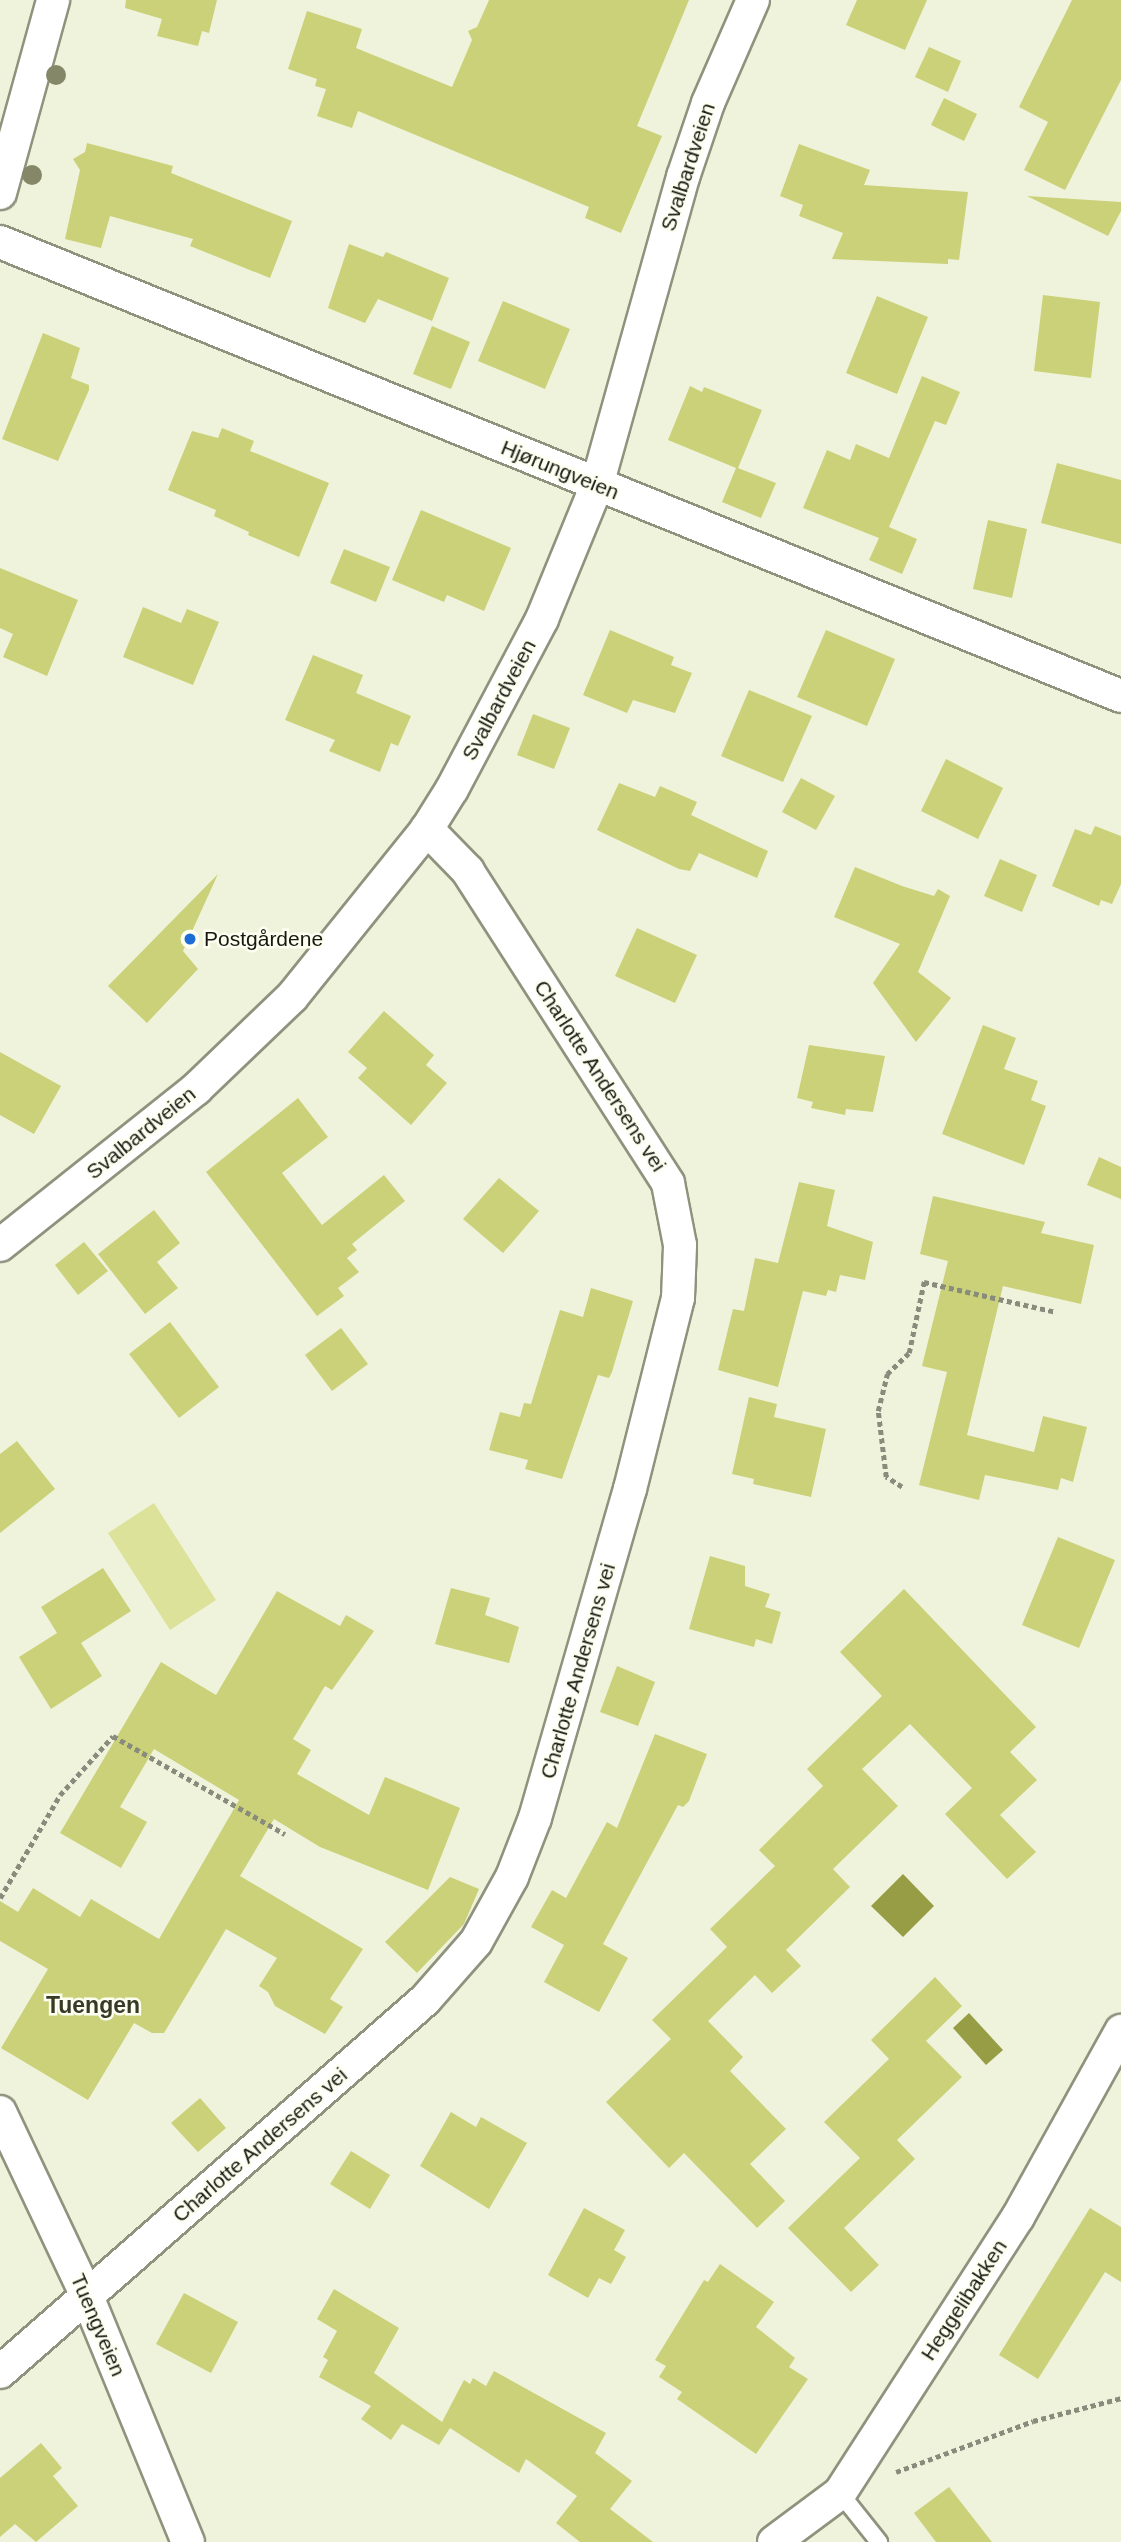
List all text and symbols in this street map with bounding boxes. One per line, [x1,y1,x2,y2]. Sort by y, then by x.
street label: Svalbardveien [655,100,721,234]
street label: Hjørungveien [497,435,623,505]
street label: Svalbardveien [457,635,541,765]
place label: Postgårdene [204,926,323,952]
marker: Postgårdene [182,931,198,947]
street label: Charlotte Andersens vei [528,975,672,1177]
street label: Svalbardveien [81,1081,201,1185]
street label: Charlotte Andersens vei [535,1560,621,1782]
district label: Tuengen [46,1991,140,2019]
street label: Charlotte Andersens vei [167,2062,353,2228]
street label: Heggelibakken [916,2235,1012,2365]
street label: Tuengveien [65,2270,131,2380]

